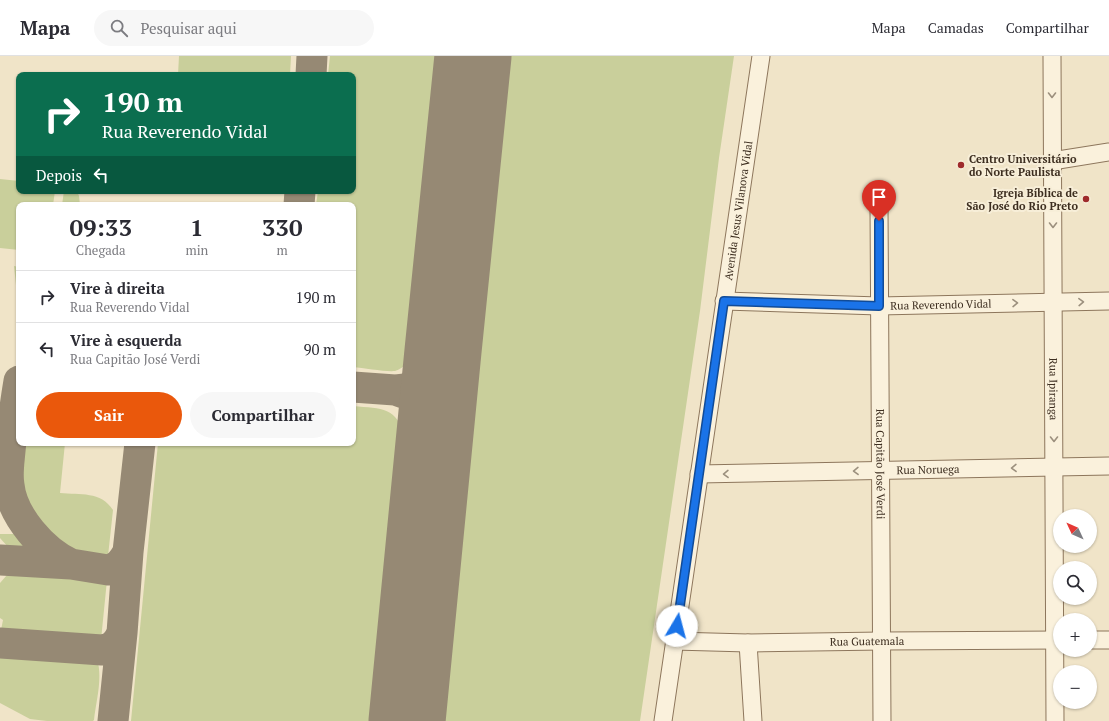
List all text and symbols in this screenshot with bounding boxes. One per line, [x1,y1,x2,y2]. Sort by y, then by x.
search box [94,10,374,46]
text: Mapa [20,15,70,40]
icon: search [108,17,130,39]
text: Pesquisar aqui [140,18,237,38]
text: Mapa [871,18,906,37]
text: Camadas [928,18,984,37]
text: Compartilhar [1006,18,1089,37]
text: 190 m [102,83,183,120]
icon: right [36,88,88,140]
one-way arrow [1048,92,1056,98]
text: Rua Reverendo Vidal [102,119,268,143]
street label: Avenida Jesus Vilanova Vidal [721,140,755,281]
place label: Centro Universitário do Norte Paulista [969,152,1077,179]
marker: Centro Universitário do Norte Paulista [956,160,966,170]
icon: left [90,164,112,186]
text: Depois [36,165,82,185]
pin [862,180,896,221]
icon: arrive [868,186,890,208]
place label: Igreja Bíblica de São José do Rio Preto [966,186,1078,213]
marker: Igreja Bíblica de São José do Rio Preto [1081,194,1091,204]
text: 09:33 [69,211,132,243]
text: 1 [190,211,204,243]
text: 330 [262,211,302,243]
one-way arrow [1049,222,1057,228]
text: Chegada [76,241,126,259]
text: min [185,241,208,259]
text: m [277,241,288,259]
text: Vire à direita [70,278,165,298]
icon: right [36,286,58,308]
text: 190 m [295,287,336,307]
street label: Rua Reverendo Vidal [890,297,992,313]
text: Rua Reverendo Vidal [70,298,190,316]
one-way arrow [1078,298,1084,306]
one-way arrow [1012,299,1018,308]
text: Vire à esquerda [70,330,182,350]
icon: left [36,338,58,360]
text: 90 m [303,339,336,359]
text: Rua Capitão José Verdi [70,350,200,368]
street label: Rua Ipiranga [1046,358,1061,421]
button: Sair [36,392,182,438]
button: Compartilhar [190,392,336,438]
street label: Rua Capitão José Verdi [873,409,888,519]
one-way arrow [1050,436,1058,442]
street label: Rua Noruega [896,462,960,477]
one-way arrow [1011,464,1017,472]
one-way arrow [853,466,859,475]
one-way arrow [723,470,729,478]
north arrow [1053,509,1097,553]
map controls [1053,509,1097,709]
button: search [1053,561,1097,605]
position arrow [656,605,698,647]
button: + [1053,613,1097,657]
street label: Rua Guatemala [830,634,905,649]
button: − [1053,665,1097,709]

